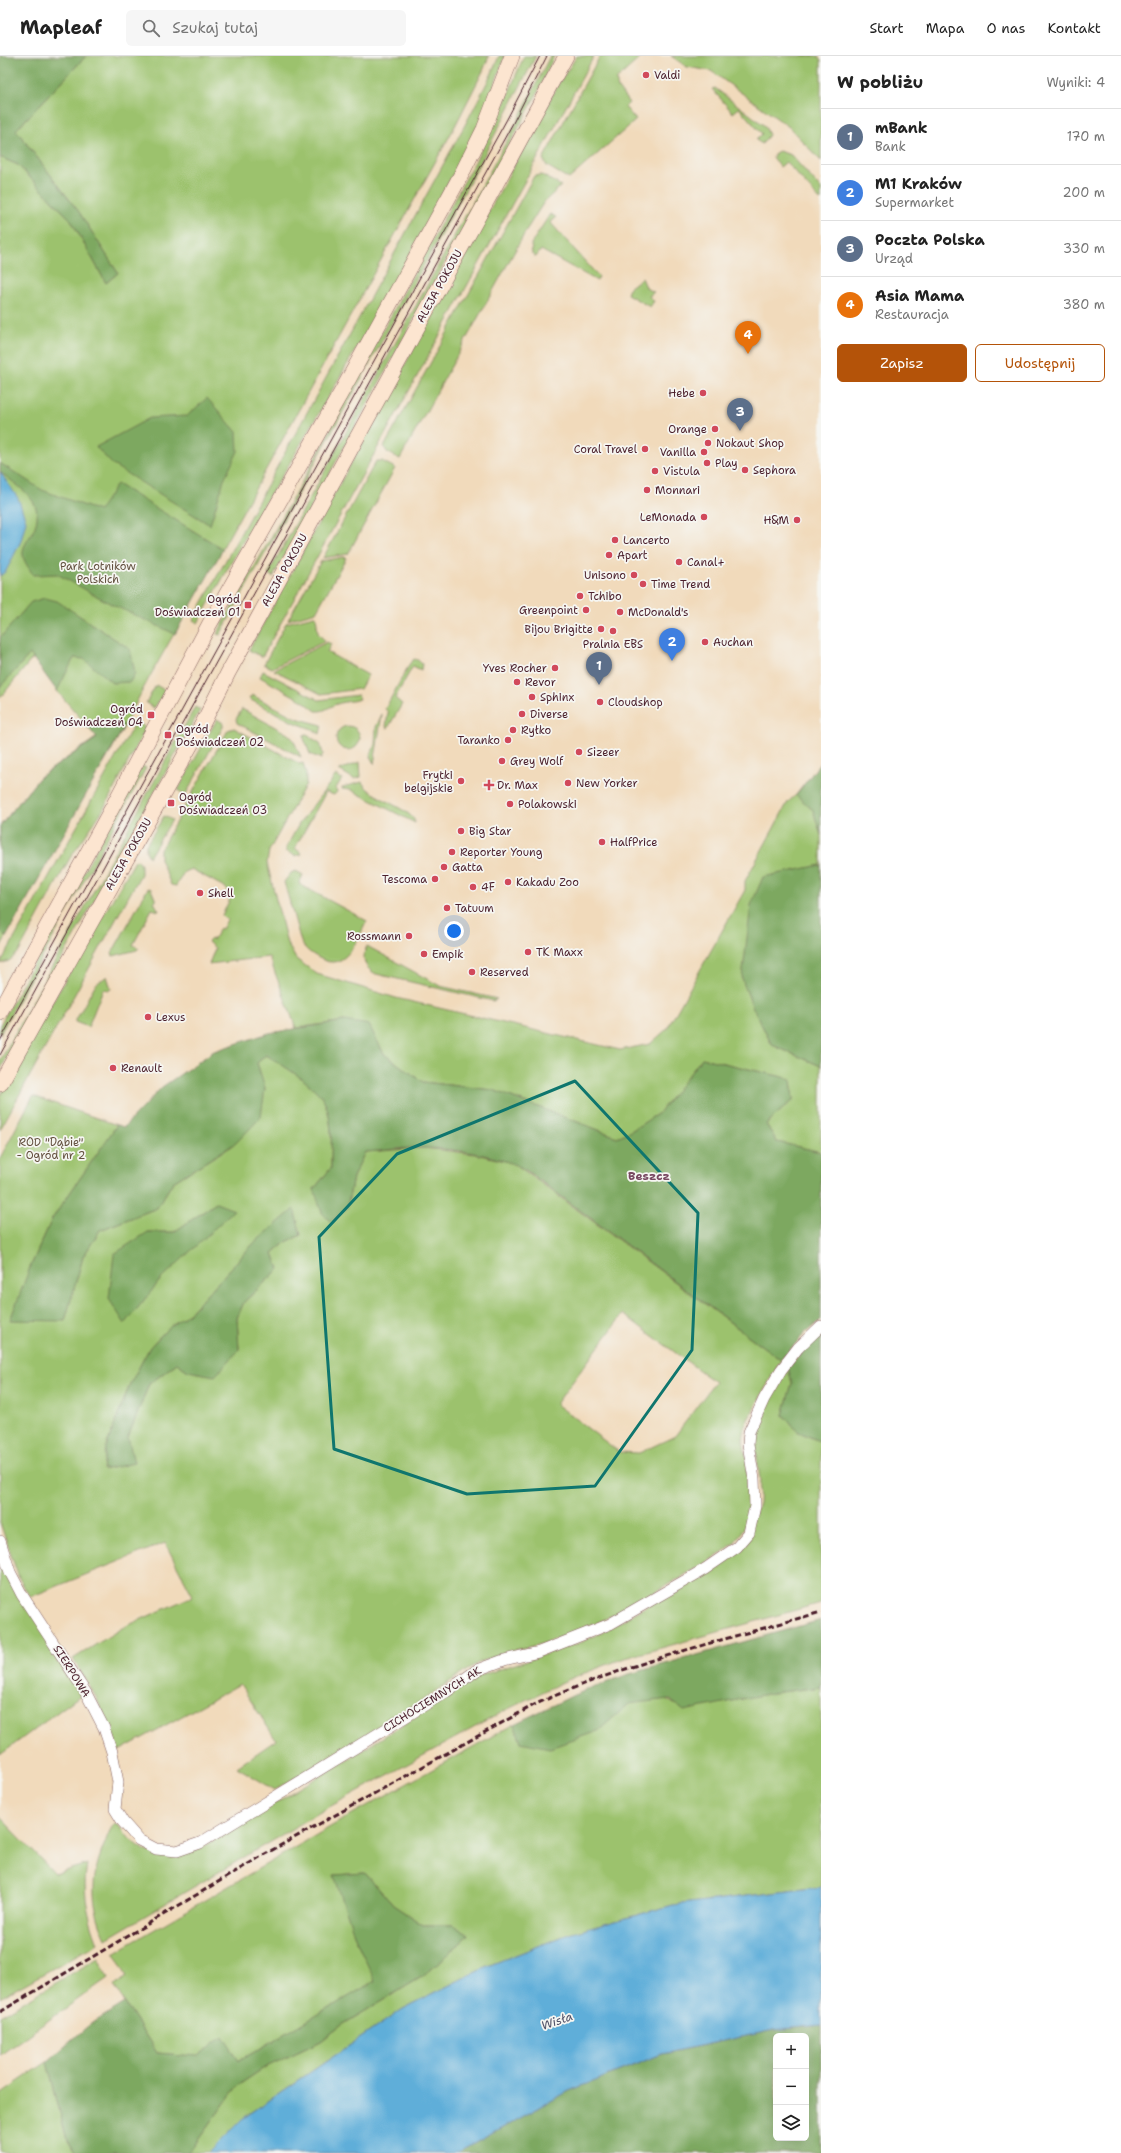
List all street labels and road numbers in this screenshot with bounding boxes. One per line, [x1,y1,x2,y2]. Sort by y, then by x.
street label: ALEJA POKOJU [413,247,466,325]
street label: ALEJA POKOJU [258,531,311,609]
street label: ALEJA POKOJU [102,815,155,893]
street label: SIERPOWA [50,1642,94,1700]
street label: CICHOCIEMNYCH AK [380,1663,484,1736]

